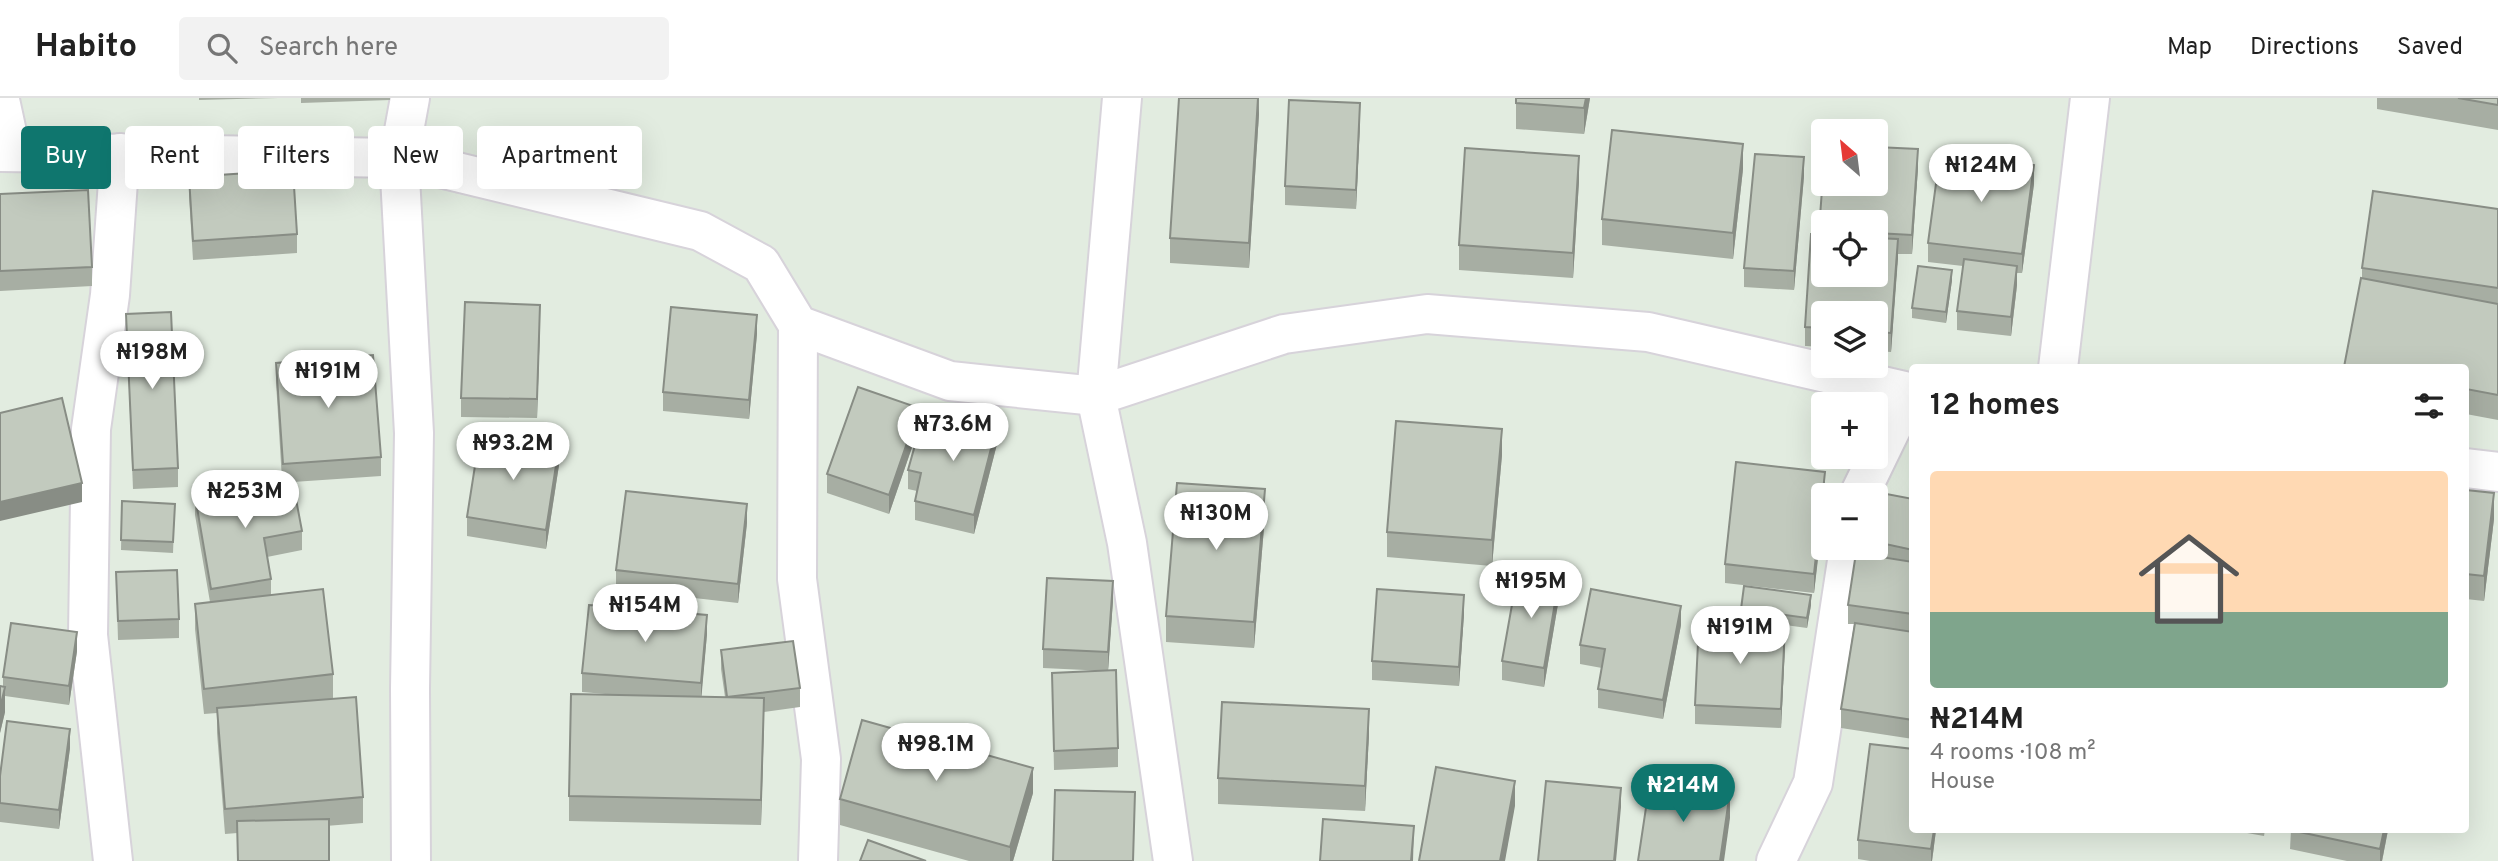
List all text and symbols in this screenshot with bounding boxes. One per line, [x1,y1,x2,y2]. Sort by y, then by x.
search box [179,17,669,80]
text: Habito [35,27,137,69]
icon: search [203,29,241,67]
text: Search here [259,32,398,65]
text: Map [2167,33,2212,63]
text: Directions [2250,33,2359,63]
text: Saved [2397,33,2463,63]
north arrow [1811,119,1888,196]
map controls [1811,119,1888,560]
chip: Buy [21,126,111,189]
chip: Rent [125,126,224,189]
chip: Filters [238,126,354,189]
chip: New [368,126,463,189]
chip: Apartment [477,126,642,189]
pin: ₦124M [1932,144,2030,204]
text: ₦124M [1945,152,2017,181]
button: locate [1811,210,1888,287]
button: layers [1811,301,1888,378]
pin: ₦198M [103,331,201,391]
text: ₦198M [116,339,188,368]
pin: ₦191M [279,350,377,410]
text: ₦191M [295,358,361,387]
icon: filters [2410,387,2448,425]
text: 12 homes [1930,388,2060,425]
button: + [1811,392,1888,469]
pin: ₦73.6M [896,404,1010,463]
text: ₦73.6M [914,411,992,440]
pin: ₦93.2M [456,422,570,482]
text: ₦93.2M [472,430,554,459]
pin: ₦253M [196,470,294,530]
text: ₦253M [207,478,283,507]
button: − [1811,483,1888,560]
pin: ₦130M [1167,492,1265,552]
text: ₦130M [1180,500,1252,529]
icon: home [2126,516,2252,642]
pin: ₦195M [1482,560,1580,620]
text: ₦195M [1495,568,1567,597]
pin: ₦154M [596,584,694,644]
text: ₦154M [609,592,681,621]
pin: ₦191M [1691,606,1789,666]
text: ₦191M [1707,614,1773,643]
text: ₦214M [1930,702,2024,739]
pin: ₦98.1M [879,724,993,783]
text: ₦98.1M [898,731,974,760]
text: 4 rooms · 108 m² [1930,739,2096,768]
pin: ₦214M [1634,764,1732,824]
text: House [1930,768,1995,797]
text: ₦214M [1647,772,1719,801]

